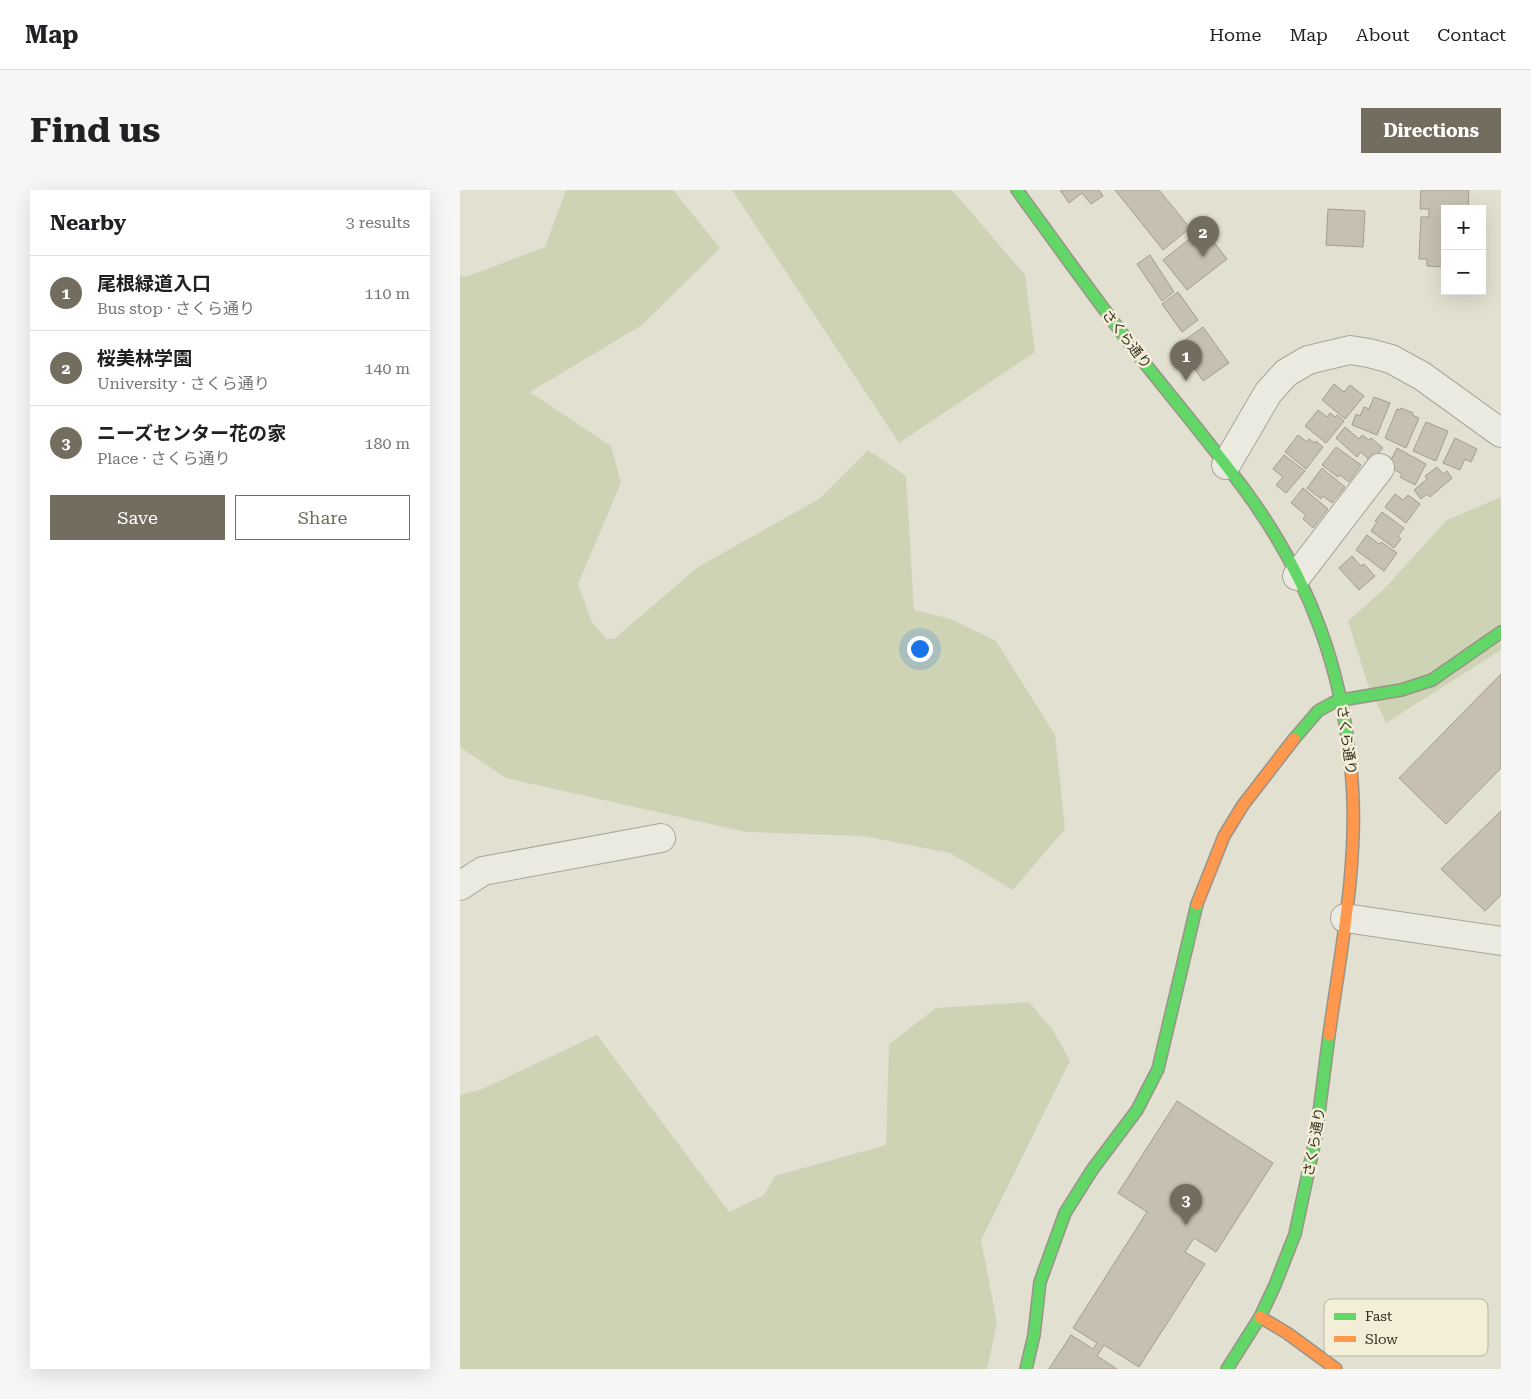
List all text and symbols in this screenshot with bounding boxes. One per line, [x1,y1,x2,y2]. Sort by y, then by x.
text: Map [25,21,79,49]
text: Home [1209,24,1261,45]
text: Map [1289,24,1328,45]
text: About [1356,24,1409,45]
text: Contact [1437,24,1506,45]
button: Directions [1361,108,1501,153]
text: Find us [30,110,160,151]
map controls [1441,205,1486,295]
button: + [1441,205,1486,250]
text: Nearby [50,211,126,235]
text: 3 results [346,213,410,232]
pin: 2 [1187,216,1219,257]
button: − [1441,250,1486,295]
text: 尾根緑道入口 [97,272,211,295]
text: 1 [62,284,70,303]
text: 110 m [364,284,410,303]
text: Bus stop · さくら通り [97,299,255,318]
street label: さくら通り [1099,306,1155,372]
pin: 1 [1170,340,1202,381]
text: 桜美林学園 [97,347,192,370]
text: 2 [62,359,70,378]
text: 140 m [364,359,410,378]
text: University · さくら通り [97,374,270,393]
text: ニーズセンター花の家 [97,422,286,445]
text: 3 [62,434,70,453]
text: 180 m [364,434,410,453]
text: Place · さくら通り [97,449,231,468]
button: Save [50,495,225,540]
button: Share [235,495,410,540]
your location [907,636,933,662]
street label: さくら通り [1334,704,1360,776]
street label: さくら通り [1300,1106,1328,1178]
pin: 3 [1170,1184,1202,1225]
legend [1324,1299,1488,1356]
text: Fast [1365,1308,1392,1324]
text: Slow [1365,1331,1398,1347]

